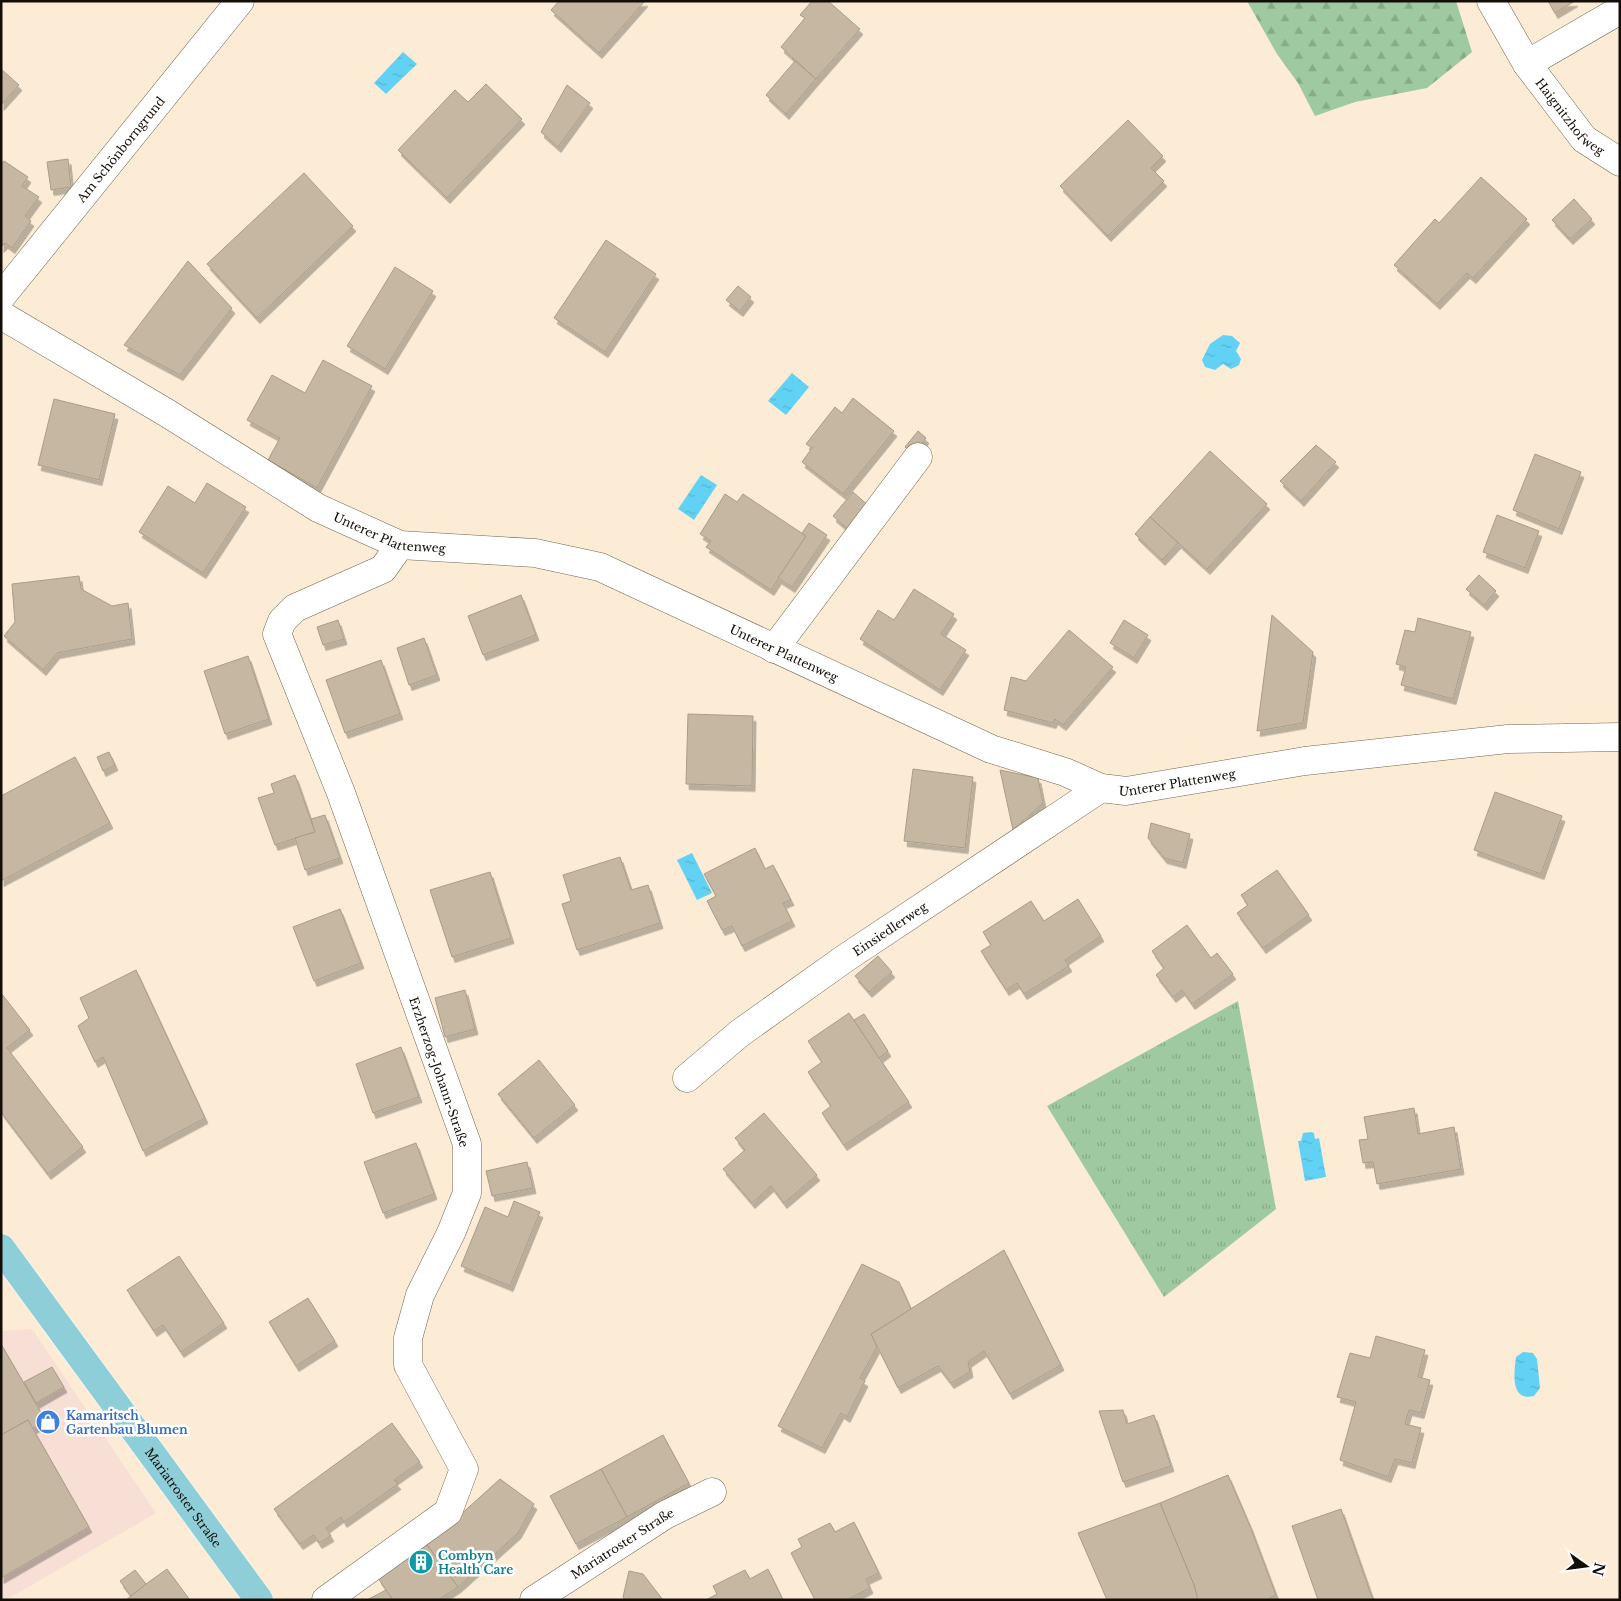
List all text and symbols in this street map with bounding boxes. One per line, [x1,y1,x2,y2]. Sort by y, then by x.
street label: Haignitzhofweg [1533,75,1608,158]
street label: Am Schönborngrund [73,93,167,206]
street label: Unterer Plattenweg [331,509,447,555]
street label: Unterer Plattenweg [728,621,842,685]
street label: Unterer Plattenweg [1118,765,1237,799]
street label: Einsiedlerweg [850,898,930,959]
street label: Erzherzog-Johann-Straße [406,995,472,1149]
place label: Kamaritsch Gartenbau Blumen [66,1408,188,1437]
shop icon: Kamaritsch Gartenbau Blumen [35,1409,61,1435]
street label: Mariatroster Straße [142,1445,225,1550]
street label: Mariatroster Straße [568,1504,676,1582]
north arrow [1561,1541,1611,1591]
place label: Combyn Health Care [438,1548,513,1577]
building icon: Combyn Health Care [408,1549,434,1575]
text: N [1588,1561,1609,1578]

